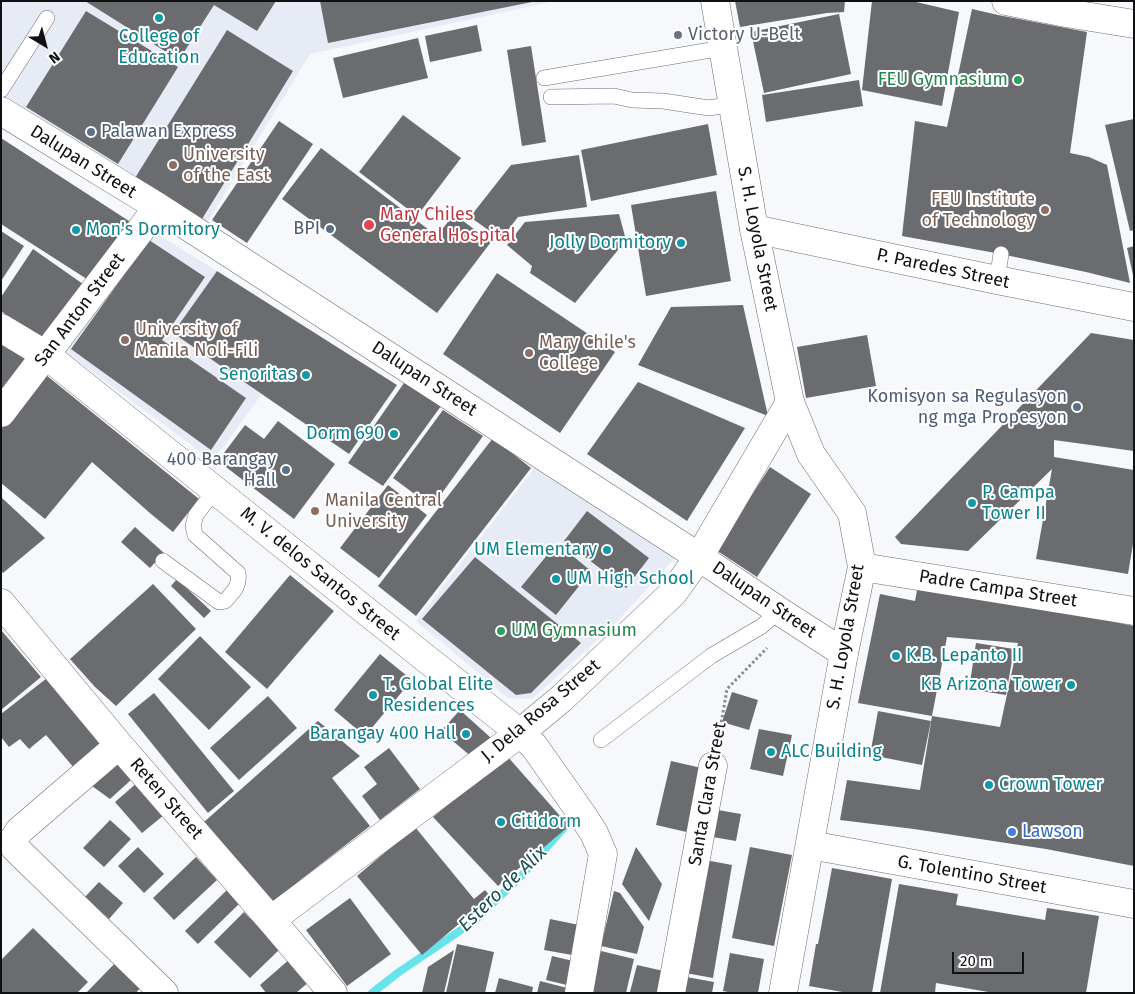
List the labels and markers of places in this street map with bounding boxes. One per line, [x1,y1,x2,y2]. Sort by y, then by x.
marker: College of Education [153,12,165,24]
place label: Victory U-Belt [688,24,801,46]
place label: College of Education [118,26,200,68]
marker: Victory U-Belt [672,29,684,41]
place label: FEU Gymnasium [878,69,1008,91]
marker: FEU Gymnasium [1012,74,1024,86]
place label: Palawan Express [101,121,235,143]
marker: Palawan Express [85,126,97,138]
place label: University of the East [183,144,270,186]
marker: University of the East [167,159,179,171]
place label: FEU Institute of Technology [921,189,1035,232]
place label: Mary Chiles General Hospital [380,204,516,246]
marker: FEU Institute of Technology [1039,204,1051,216]
place label: BPI [293,218,320,240]
marker: Mary Chiles General Hospital [362,218,376,232]
place label: Mon's Dormitory [86,219,220,241]
marker: BPI [324,223,336,235]
marker: Mon's Dormitory [70,224,82,236]
place label: Jolly Dormitory [549,232,671,254]
marker: Jolly Dormitory [675,237,687,249]
place label: University of Manila Noli-Fili [135,319,258,362]
place label: Mary Chile's College [539,332,636,374]
marker: University of Manila Noli-Fili [119,334,131,346]
marker: Mary Chile's College [523,347,535,359]
place label: Senoritas [219,364,296,386]
marker: Senoritas [300,369,312,381]
place label: Komisyon sa Regulasyon ng mga Propesyon [867,386,1067,428]
marker: Komisyon sa Regulasyon ng mga Propesyon [1071,401,1083,413]
place label: Dorm 690 [306,423,384,445]
marker: Dorm 690 [388,428,400,440]
place label: 400 Barangay Hall [167,449,276,492]
marker: 400 Barangay Hall [280,464,292,476]
place label: P. Campa Tower II [982,482,1055,524]
place label: Manila Central University [325,490,442,532]
marker: P. Campa Tower II [966,497,978,509]
marker: Manila Central University [309,505,321,517]
place label: UM Elementary [474,539,597,561]
marker: UM Elementary [601,544,613,556]
place label: UM High School [566,568,694,590]
marker: UM High School [550,573,562,585]
place label: UM Gymnasium [511,620,637,642]
marker: UM Gymnasium [495,625,507,637]
place label: K.B. Lepanto II [906,645,1022,667]
marker: K.B. Lepanto II [890,650,902,662]
place label: T. Global Elite Residences [383,674,493,716]
place label: KB Arizona Tower [920,674,1061,696]
marker: KB Arizona Tower [1065,679,1077,691]
marker: T. Global Elite Residences [367,689,379,701]
place label: Barangay 400 Hall [310,723,456,745]
marker: Barangay 400 Hall [460,728,472,740]
place label: ALC Building [781,741,882,763]
marker: ALC Building [765,746,777,758]
place label: Crown Tower [999,774,1102,796]
marker: Crown Tower [983,779,995,791]
place label: Citidorm [511,811,581,833]
marker: Citidorm [495,816,507,828]
place label: Lawson [1022,821,1083,843]
marker: Lawson [1006,826,1018,838]

